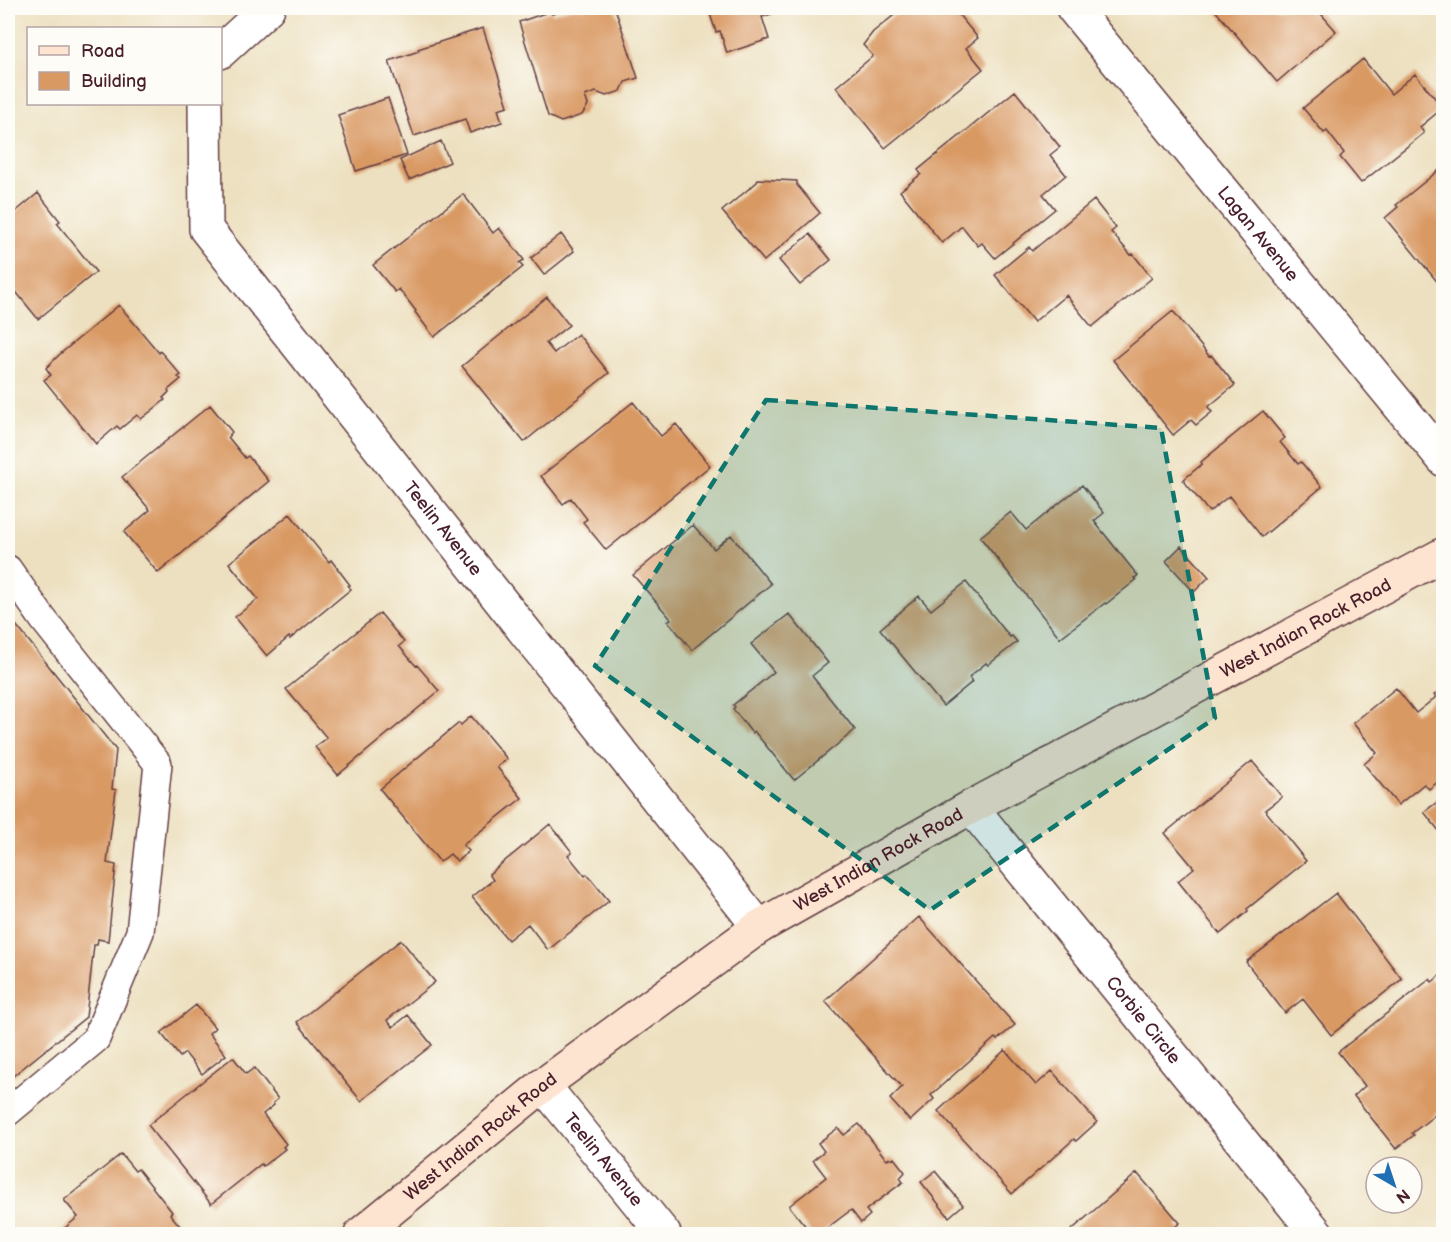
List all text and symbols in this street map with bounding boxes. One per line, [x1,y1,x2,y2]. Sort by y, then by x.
legend [27,27,222,105]
text: Road [81,41,125,62]
text: Building [81,71,147,92]
street label: Lagan Avenue [1213,182,1303,285]
street label: Teelin Avenue [400,477,487,580]
street label: West Indian Rock Road [1217,574,1395,682]
street label: West Indian Rock Road [790,803,967,916]
street label: Corbie Circle [1102,972,1185,1068]
street label: West Indian Rock Road [400,1068,561,1205]
street label: Teelin Avenue [559,1109,648,1211]
north arrow [1364,1155,1424,1215]
text: N [1392,1184,1413,1207]

